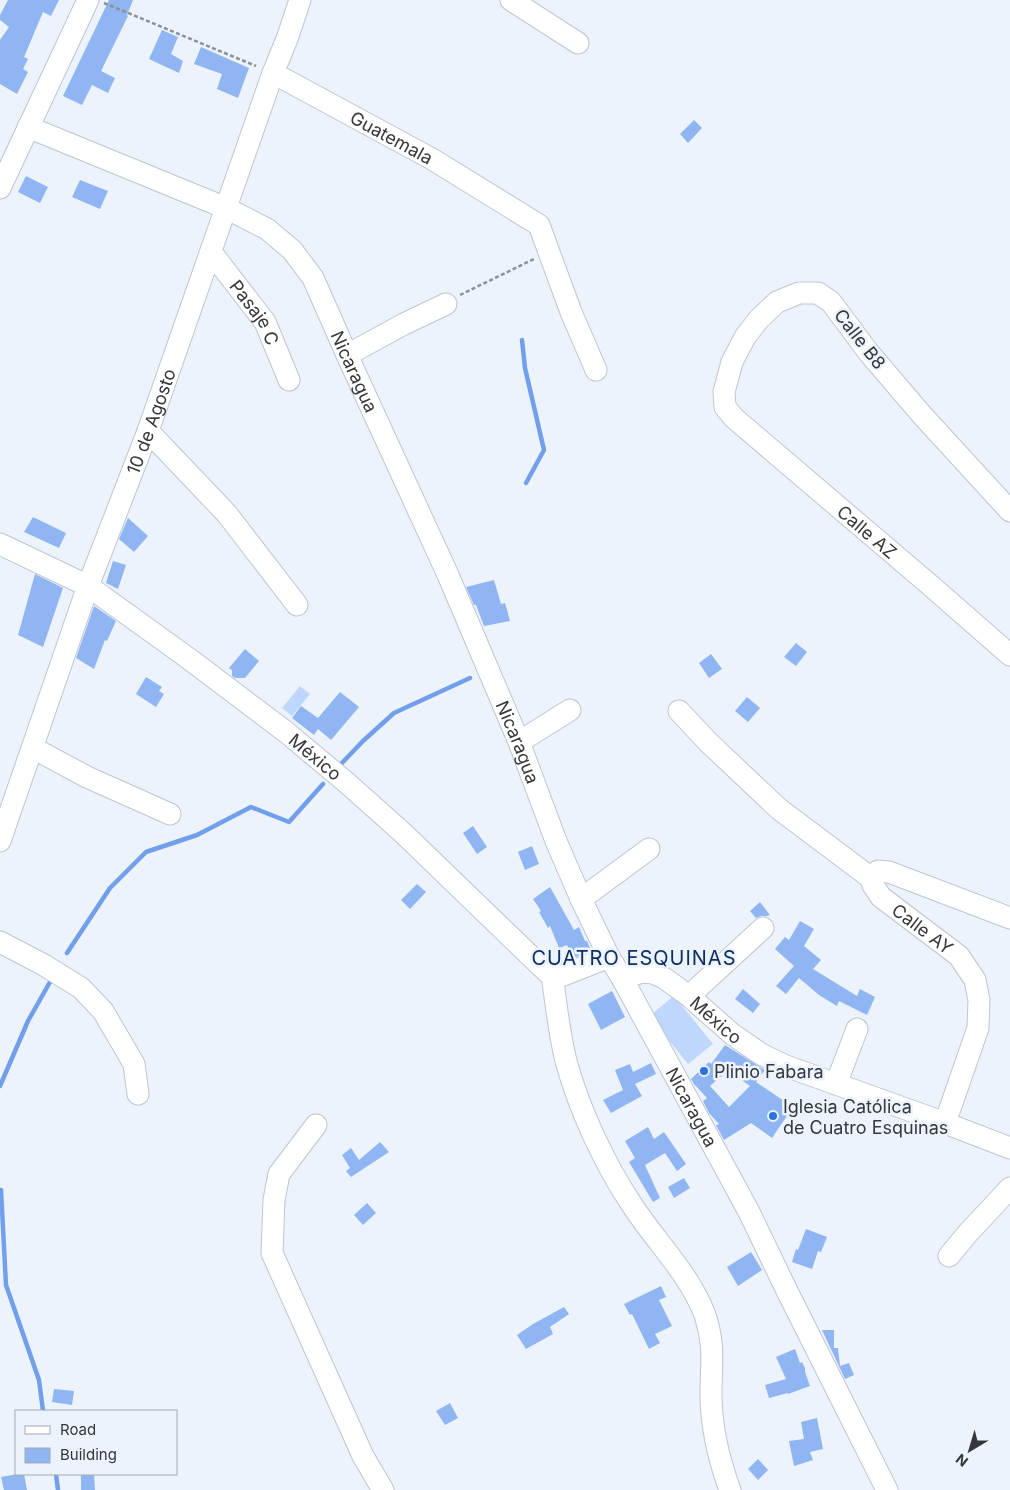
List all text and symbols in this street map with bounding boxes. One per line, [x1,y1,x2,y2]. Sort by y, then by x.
street label: Guatemala [347,106,437,168]
street label: Pasaje C [226,276,284,348]
street label: Calle B8 [830,305,890,373]
street label: Nicaragua [327,328,382,416]
street label: 10 de Agosto [122,366,179,477]
street label: Calle AZ [833,500,901,563]
street label: Nicaragua [492,697,544,786]
street label: México [285,729,346,784]
street label: Calle AY [888,899,957,958]
district label: CUATRO ESQUINAS [532,946,737,970]
street label: México [686,992,746,1048]
place label: Plinio Fabara [714,1061,824,1082]
street label: Nicaragua [662,1064,722,1150]
marker: Plinio Fabara [698,1065,710,1077]
place label: Iglesia Católica de Cuatro Esquinas [783,1096,948,1138]
marker: Iglesia Católica de Cuatro Esquinas [767,1110,779,1122]
legend [15,1410,178,1475]
text: Road [60,1420,96,1439]
north arrow [945,1425,995,1475]
text: Building [60,1445,117,1464]
text: N [952,1451,971,1471]

